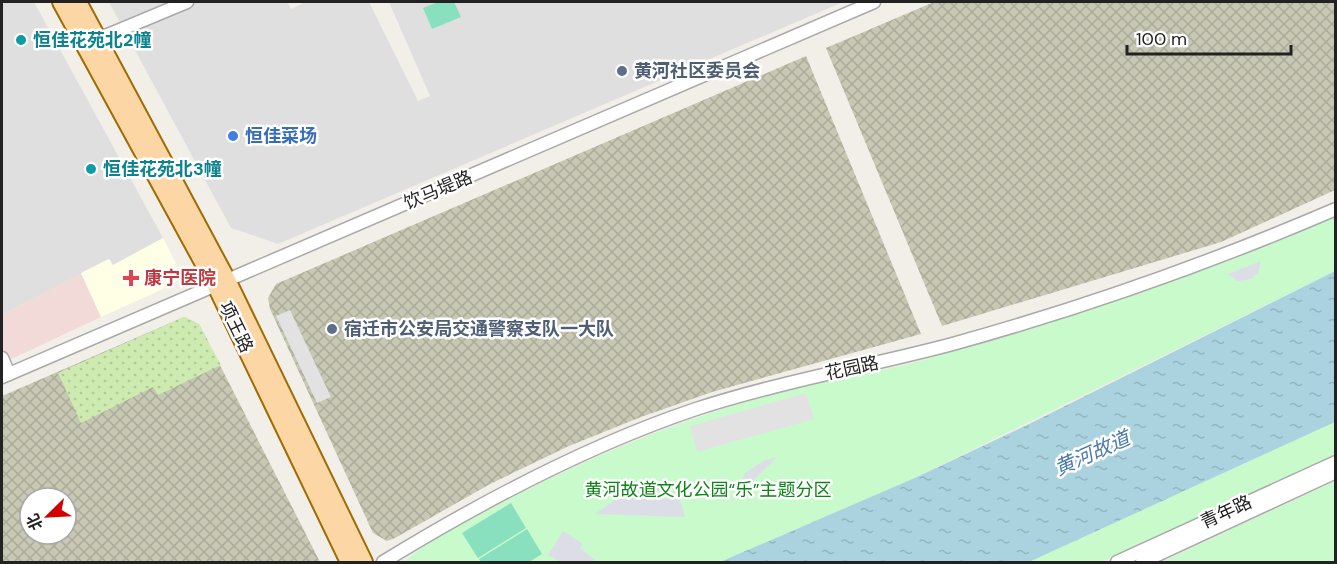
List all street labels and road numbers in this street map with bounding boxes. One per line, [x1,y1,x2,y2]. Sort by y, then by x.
street label: 饮马堤路 [400,165,476,215]
street label: 项王路 [213,297,259,357]
street label: 花园路 [823,351,881,385]
street label: 青年路 [1196,490,1256,534]

